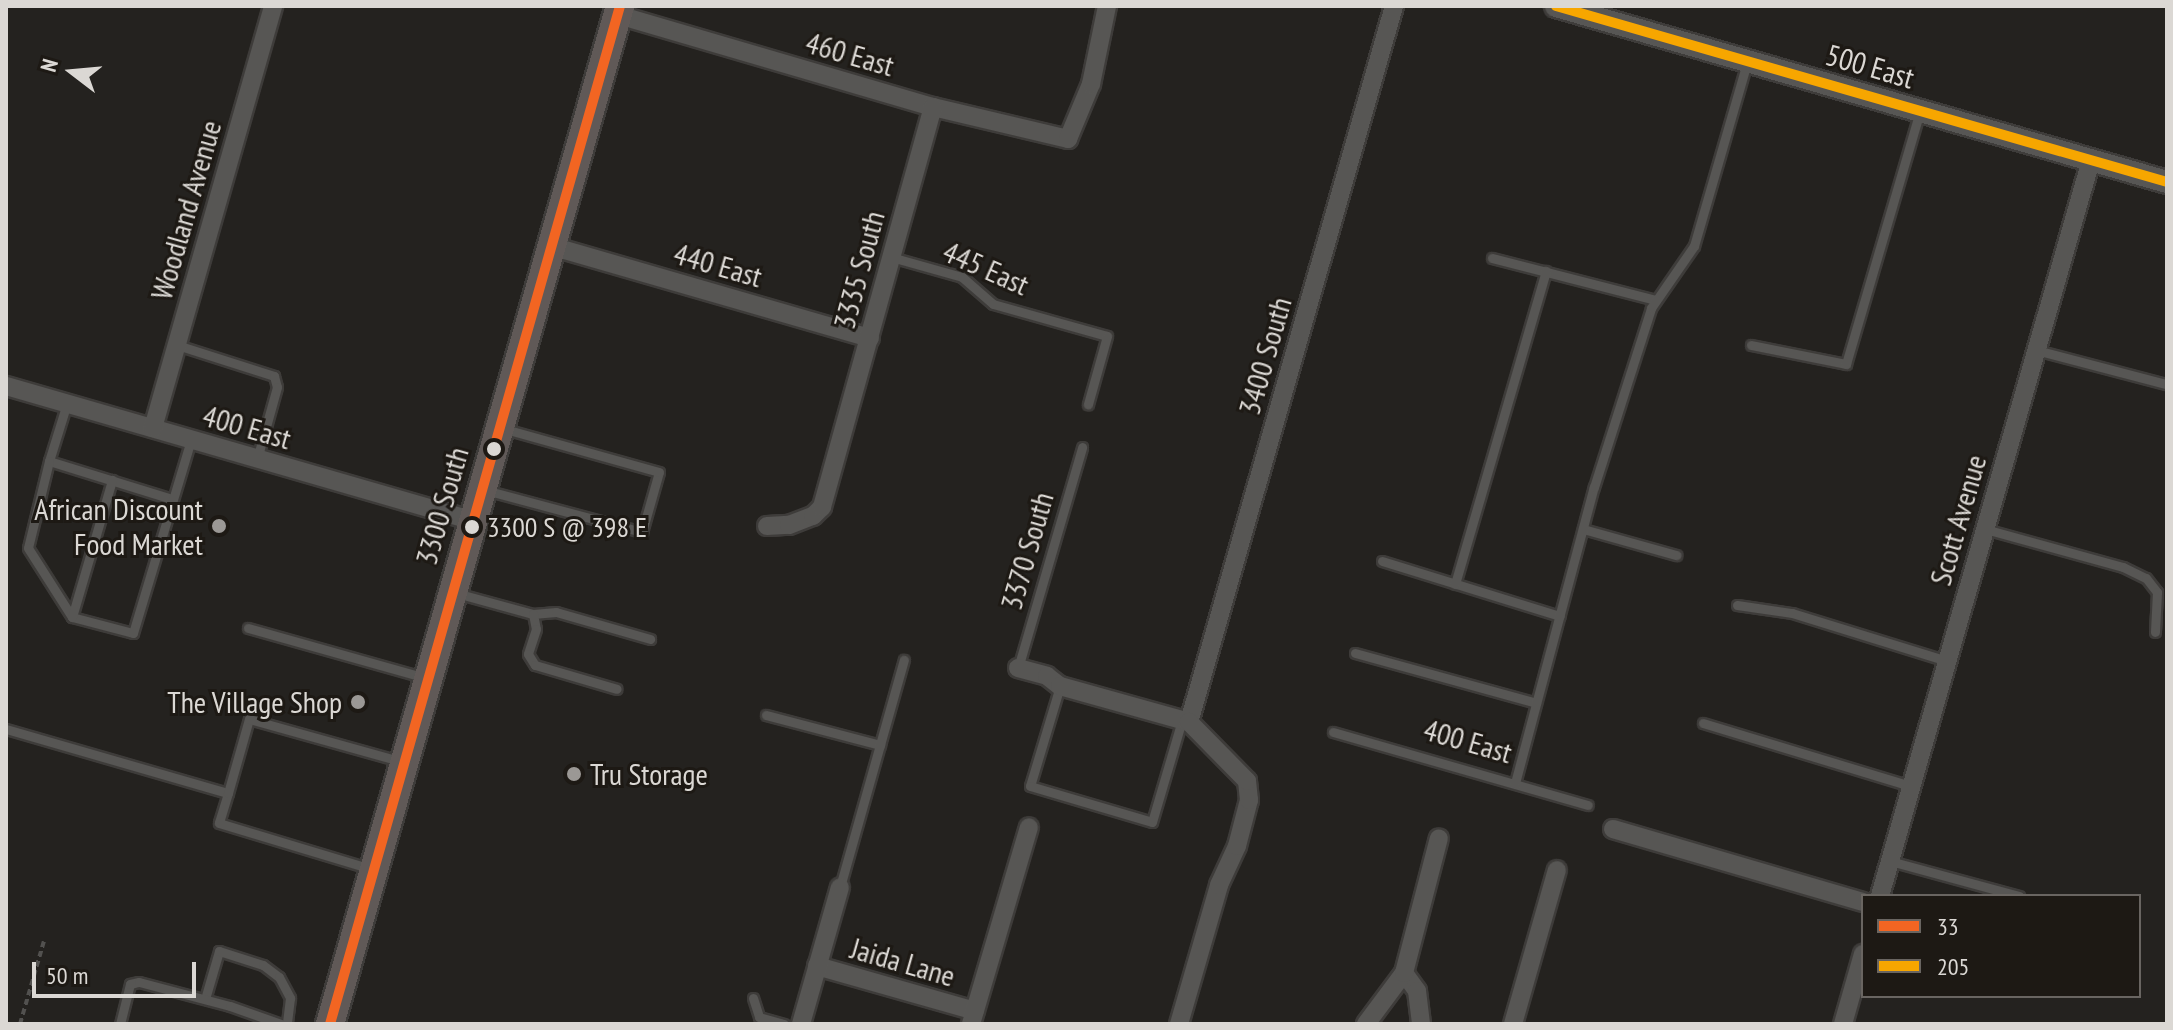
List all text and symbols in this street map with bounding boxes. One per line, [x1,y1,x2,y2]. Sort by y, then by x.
street label: 460 East [802,24,898,84]
north arrow [32,32,112,112]
street label: 500 East [1822,36,1918,96]
text: N [34,56,64,75]
street label: Woodland Avenue [143,116,229,304]
street label: 3335 South [826,207,892,333]
street label: 445 East [938,233,1034,303]
street label: 440 East [670,235,766,295]
street label: 3400 South [1231,293,1299,419]
street label: 400 East [199,397,295,457]
unlabelled marker [486,441,502,457]
street label: 3300 South [408,443,476,569]
street label: Scott Avenue [1922,450,1994,590]
street label: 3370 South [993,488,1061,614]
place label: African Discount Food Market [34,491,203,562]
place label: 3300 S @ 398 E [487,510,647,544]
marker: African Discount Food Market [210,517,228,535]
marker: 3300 S @ 398 E [464,519,480,535]
place label: The Village Shop [167,684,342,720]
marker: The Village Shop [349,693,367,711]
street label: 400 East [1420,711,1516,771]
place label: Tru Storage [590,756,708,792]
marker: Tru Storage [565,765,583,783]
legend [1861,894,2141,998]
text: 33 [1937,911,1959,942]
street label: Jaida Lane [847,930,959,994]
scale bar [36,946,200,996]
text: 205 [1937,951,1969,982]
text: 50 m [46,960,88,991]

